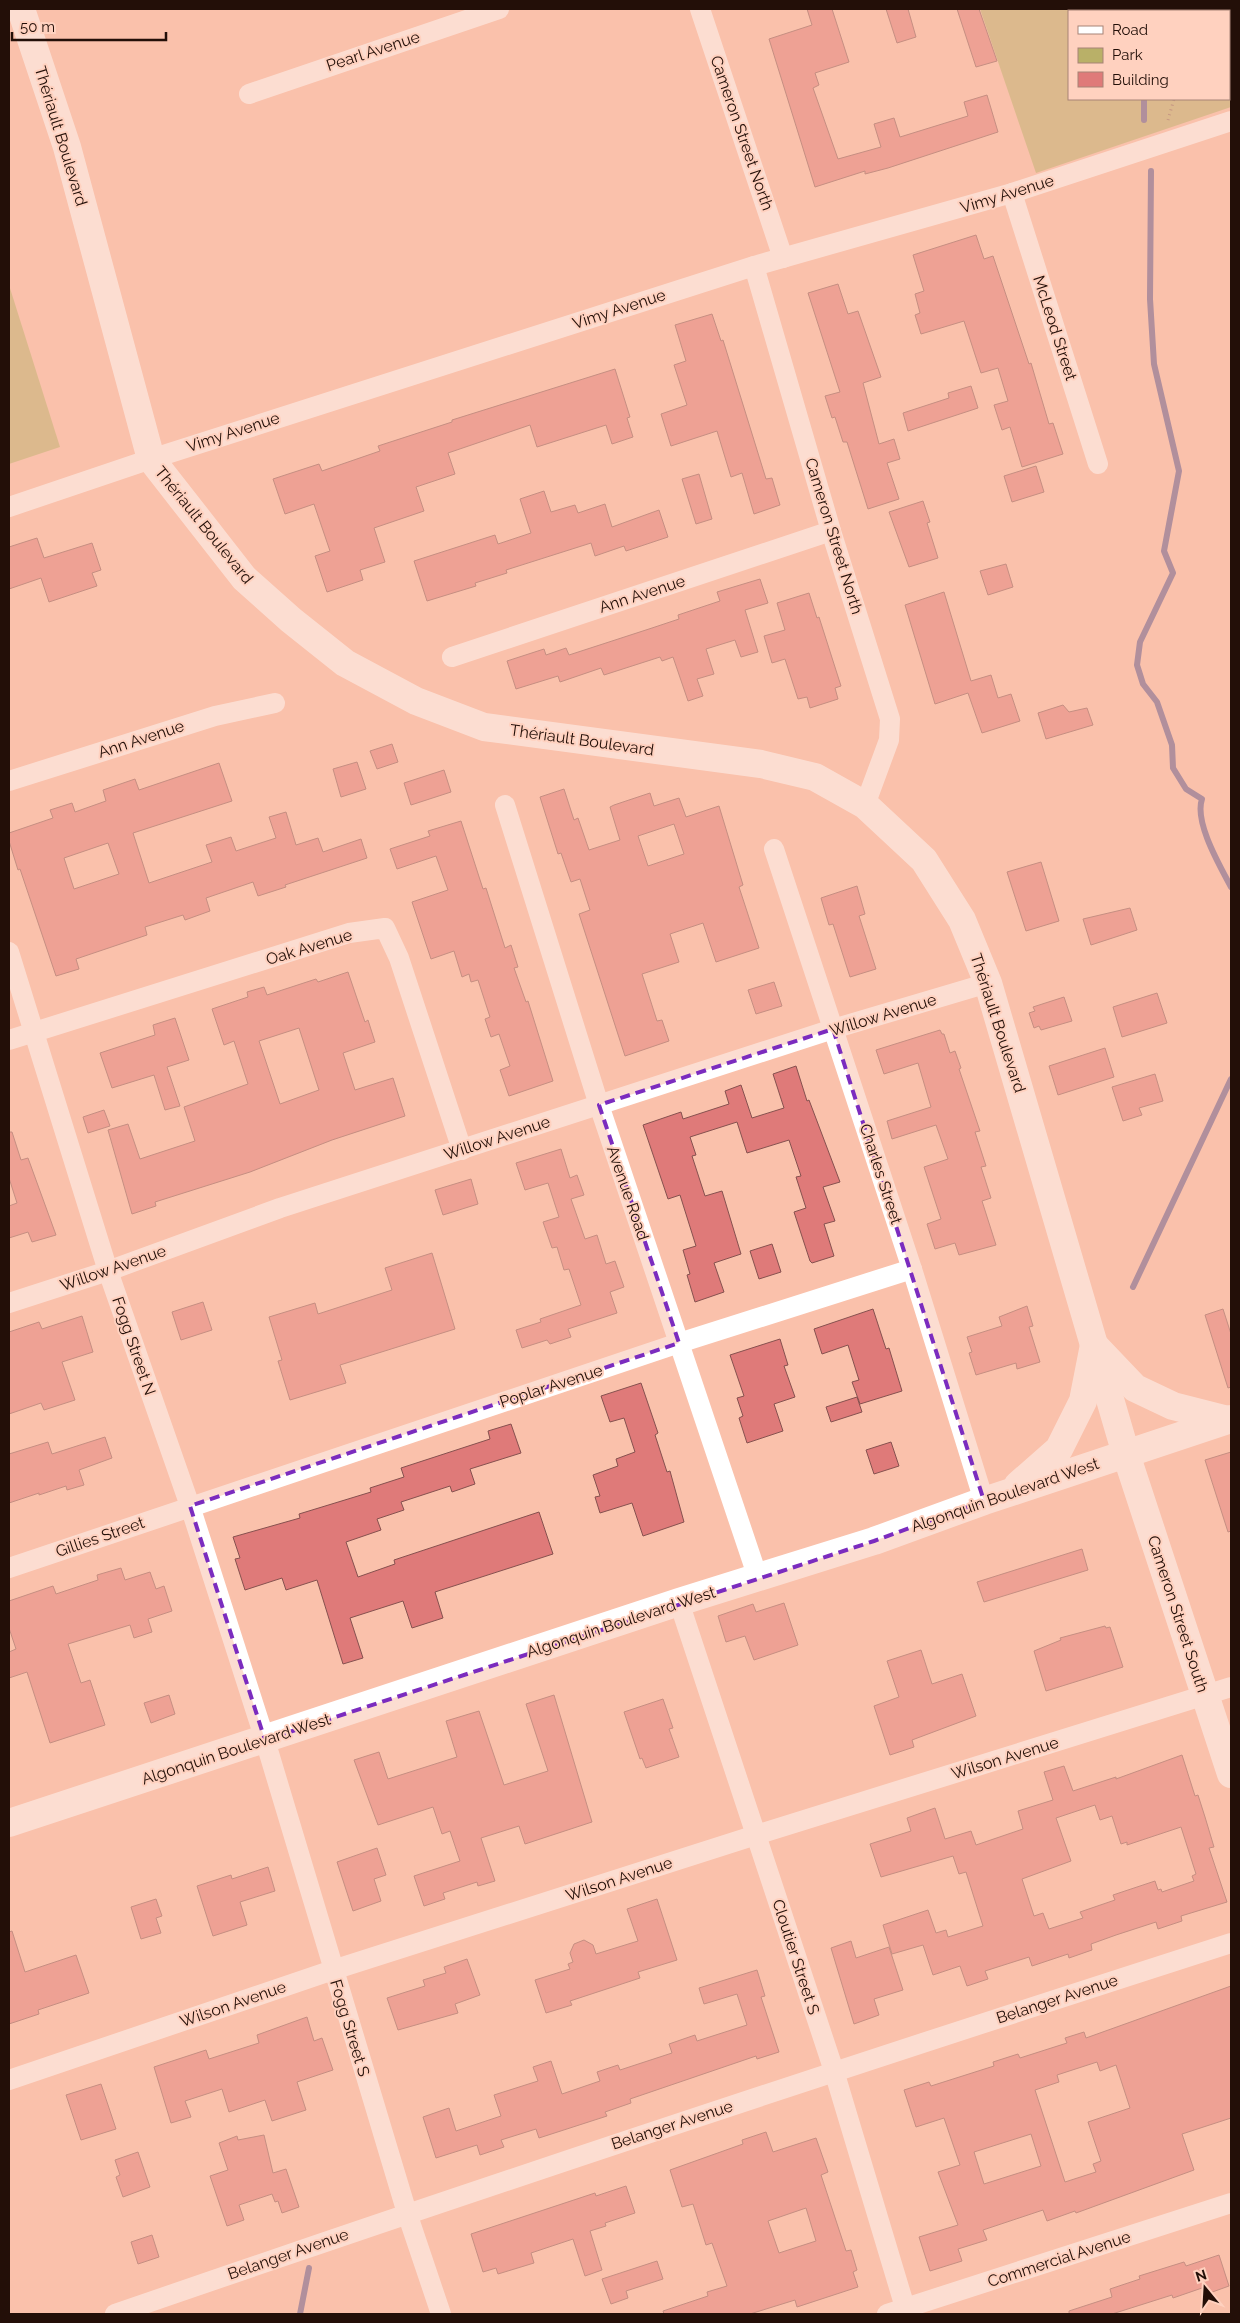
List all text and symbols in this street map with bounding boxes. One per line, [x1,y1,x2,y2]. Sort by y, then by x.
scale bar [12,10,166,42]
legend [1068,10,1230,100]
text: 50 m [20,18,55,36]
text: Road [1112,21,1148,39]
street label: Pearl Avenue [324,27,422,75]
text: Park [1112,46,1143,64]
street label: Cameron Street North [707,53,777,213]
street label: Thériault Boulevard [31,64,91,208]
text: Building [1112,71,1169,89]
street label: Vimy Avenue [958,171,1056,217]
street label: McLeod Street [1029,273,1081,383]
street label: Vimy Avenue [570,285,668,333]
street label: Vimy Avenue [184,408,282,456]
street label: Cameron Street North [801,455,867,617]
street label: Thériault Boulevard [151,463,257,587]
street label: Ann Avenue [597,571,687,617]
street label: Ann Avenue [96,716,186,762]
street label: Thériault Boulevard [509,720,655,760]
street label: Oak Avenue [264,925,354,969]
street label: Thériault Boulevard [967,951,1029,1095]
street label: Willow Avenue [827,990,939,1040]
street label: Willow Avenue [442,1112,552,1164]
street label: Charles Street [856,1121,906,1227]
street label: Avenue Road [603,1143,653,1243]
street label: Willow Avenue [58,1241,168,1295]
street label: Fogg Street N [108,1294,160,1398]
street label: Poplar Avenue [497,1360,605,1412]
street label: Algonquin Boulevard West [909,1454,1102,1536]
street label: Gillies Street [53,1513,148,1561]
street label: Cameron Street South [1144,1533,1212,1695]
street label: Algonquin Boulevard West [524,1582,718,1662]
street label: Algonquin Boulevard West [139,1709,333,1789]
street label: Wilson Avenue [949,1733,1061,1783]
street label: Wilson Avenue [563,1853,675,1905]
street label: Cloutier Street S [768,1897,824,2017]
street label: Belanger Avenue [994,1970,1120,2028]
street label: Wilson Avenue [177,1977,289,2031]
street label: Fogg Street S [326,1977,374,2079]
street label: Belanger Avenue [609,2096,735,2154]
street label: Belanger Avenue [225,2224,351,2284]
street label: Commercial Avenue [985,2227,1133,2291]
north arrow [1180,2263,1230,2313]
text: N [1193,2266,1209,2285]

